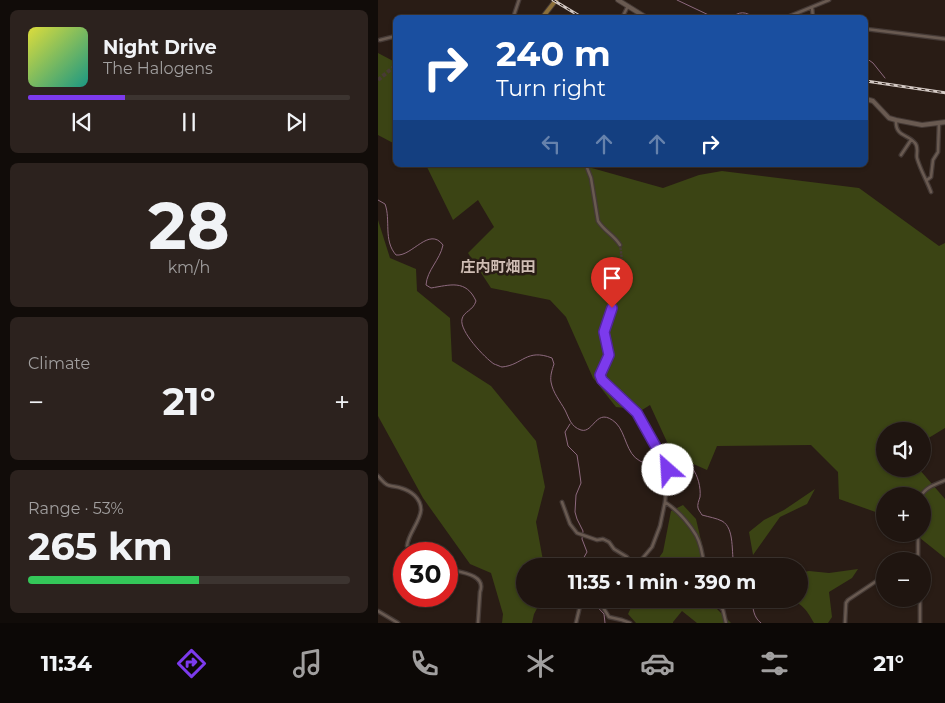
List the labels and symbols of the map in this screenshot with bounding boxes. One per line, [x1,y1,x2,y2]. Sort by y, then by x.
district label: 庄内町畑田 [460,257,536,276]
pin [591,257,633,308]
position arrow [641,443,693,495]
speed limit sign: 30 [393,542,458,607]

